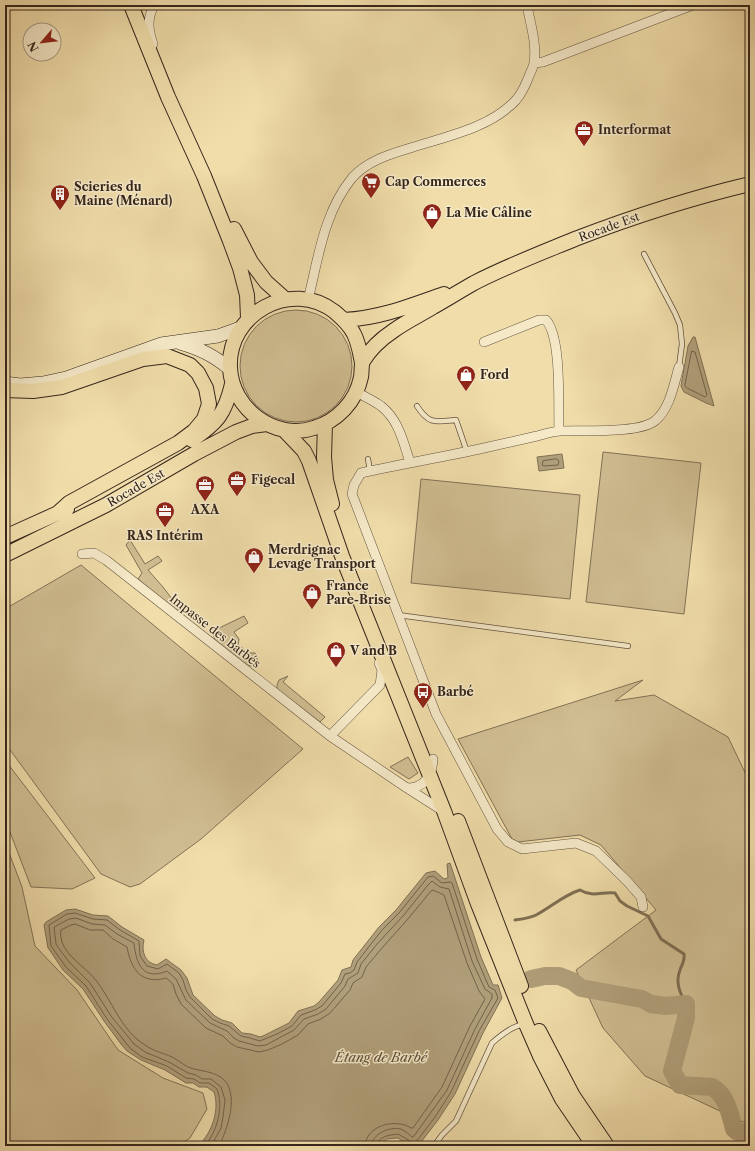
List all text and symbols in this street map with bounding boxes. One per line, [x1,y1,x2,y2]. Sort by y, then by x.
north arrow [22,22,62,62]
text: N [25,39,42,54]
office icon: Interformat [573,119,595,147]
place label: Interformat [598,122,671,137]
supermarket icon: Cap Commerces [360,171,382,199]
place label: Cap Commerces [385,174,487,189]
place label: Scieries du Maine (Ménard) [74,179,173,208]
building icon: Scieries du Maine (Ménard) [49,183,71,211]
shop icon: La Mie Câline [421,202,443,230]
place label: La Mie Câline [446,205,532,220]
street label: Rocade Est [576,208,642,244]
shop icon: Ford [455,364,477,392]
place label: Ford [480,367,509,382]
street label: Rocade Est [104,465,168,510]
office icon: Figecal [226,469,248,497]
place label: Figecal [251,472,295,487]
office icon: AXA [194,474,216,502]
office icon: RAS Intérim [154,500,176,528]
place label: AXA [190,502,220,517]
place label: RAS Intérim [127,528,203,543]
place label: Merdrignac Levage Transport [268,542,376,571]
shop icon: Merdrignac Levage Transport [243,546,265,574]
place label: France Pare-Brise [326,578,391,607]
shop icon: France Pare-Brise [301,582,323,610]
street label: Impasse des Barbés [167,590,264,671]
shop icon: V and B [325,640,347,668]
place label: V and B [349,643,397,658]
bus stop icon: Barbé [412,681,434,709]
place label: Barbé [437,684,474,699]
water label: Étang de Barbé [334,1049,429,1065]

